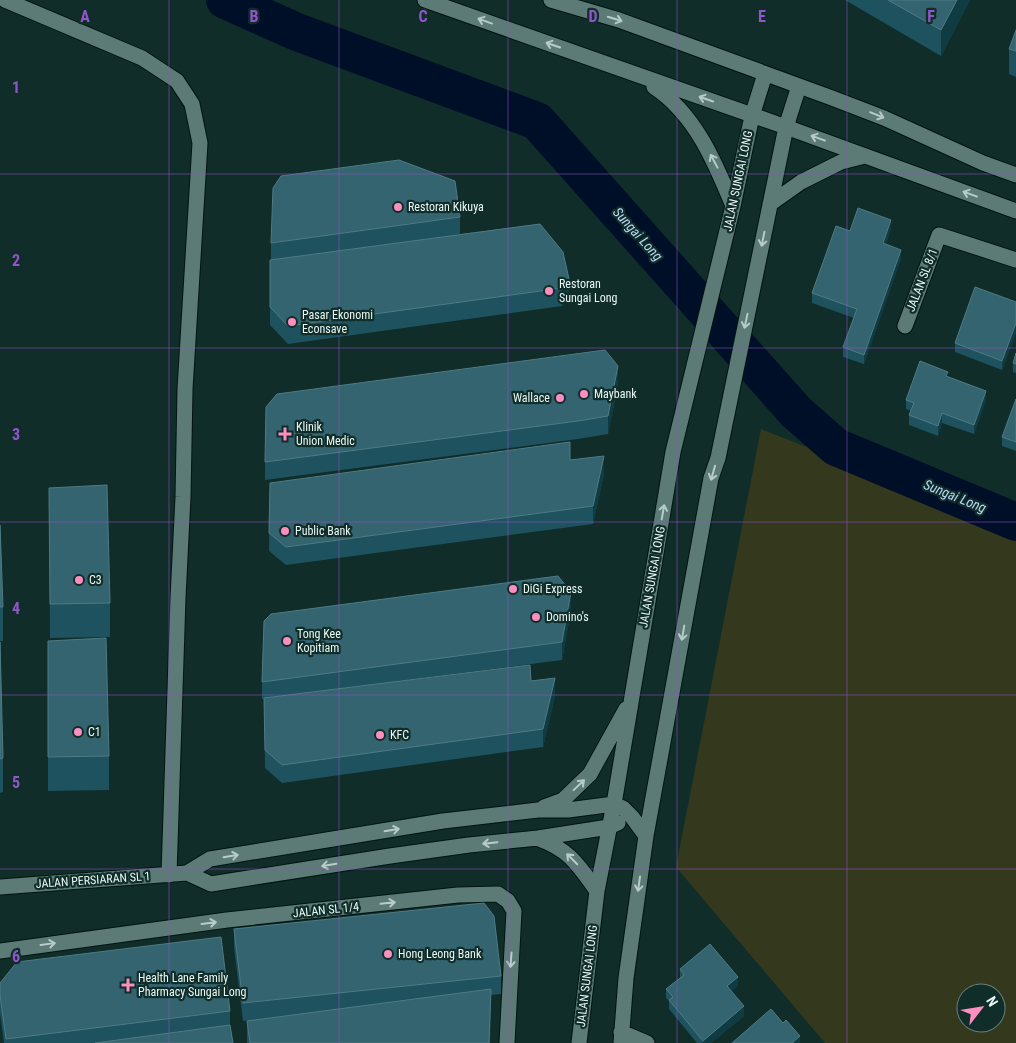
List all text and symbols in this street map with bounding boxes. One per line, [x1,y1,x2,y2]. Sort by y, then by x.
text: A [80,7,90,26]
text: B [250,7,259,26]
text: C [418,7,428,26]
text: D [588,7,598,26]
text: E [758,7,766,26]
text: F [927,7,935,26]
one-way arrow [607,15,622,24]
one-way arrow [478,16,493,25]
one-way arrow [546,40,561,49]
text: 1 [12,78,20,97]
one-way arrow [698,94,714,104]
one-way arrow [869,111,884,120]
street label: JALAN SUNGAI LONG [720,129,756,233]
one-way arrow [810,133,826,142]
one-way arrow [708,155,718,169]
one-way arrow [963,189,978,198]
place label: Restoran Kikuya [408,200,484,214]
marker: Restoran Kikuya [392,201,404,213]
water label: Sungai Long [610,204,666,264]
one-way arrow [758,230,767,246]
street label: JALAN SL 8/1 [904,246,940,314]
text: 2 [12,251,20,270]
place label: Restoran Sungai Long [559,277,618,305]
marker: Restoran Sungai Long [543,285,555,297]
place label: Pasar Ekonomi Econsave [302,308,373,336]
one-way arrow [741,312,750,328]
marker: Pasar Ekonomi Econsave [286,316,298,328]
place label: Maybank [594,387,637,401]
marker: Maybank [578,388,590,400]
place label: Wallace [513,391,550,405]
marker: Wallace [554,392,566,404]
place label: Klinik Union Medic [296,420,355,448]
text: 3 [12,425,20,444]
marker: Klinik Union Medic [278,427,292,441]
one-way arrow [708,465,717,481]
water label: Sungai Long [921,476,989,516]
one-way arrow [659,504,669,520]
place label: Public Bank [295,524,351,538]
marker: Public Bank [279,525,291,537]
street label: JALAN SUNGAI LONG [636,525,668,629]
place label: C3 [89,573,102,587]
marker: C3 [73,574,85,586]
place label: DiGi Express [523,582,582,596]
marker: DiGi Express [507,583,519,595]
text: 4 [12,599,20,618]
place label: Domino's [546,610,589,624]
marker: Domino's [530,611,542,623]
one-way arrow [678,624,687,640]
place label: Tong Kee Kopitiam [297,627,341,655]
marker: Tong Kee Kopitiam [281,635,293,647]
place label: C1 [88,725,101,739]
marker: C1 [72,726,84,738]
place label: KFC [390,728,409,742]
marker: KFC [374,729,386,741]
text: 5 [12,773,20,792]
one-way arrow [573,779,586,791]
one-way arrow [383,824,399,834]
one-way arrow [482,838,498,848]
one-way arrow [223,850,239,860]
one-way arrow [566,853,578,865]
one-way arrow [321,861,337,871]
street label: JALAN PERSIARAN SL 1 [35,869,151,891]
one-way arrow [634,876,644,892]
one-way arrow [380,898,396,908]
street label: JALAN SL 1/4 [292,900,360,920]
one-way arrow [201,917,217,927]
street label: JALAN SUNGAI LONG [574,924,600,1028]
one-way arrow [40,938,56,948]
text: 6 [12,947,20,966]
place label: Hong Leong Bank [398,947,482,961]
marker: Hong Leong Bank [382,948,394,960]
one-way arrow [507,952,516,968]
place label: Health Lane Family Pharmacy Sungai Long [138,971,246,999]
marker: Health Lane Family Pharmacy Sungai Long [122,979,134,991]
north arrow [956,983,1006,1033]
text: N [983,994,1001,1009]

